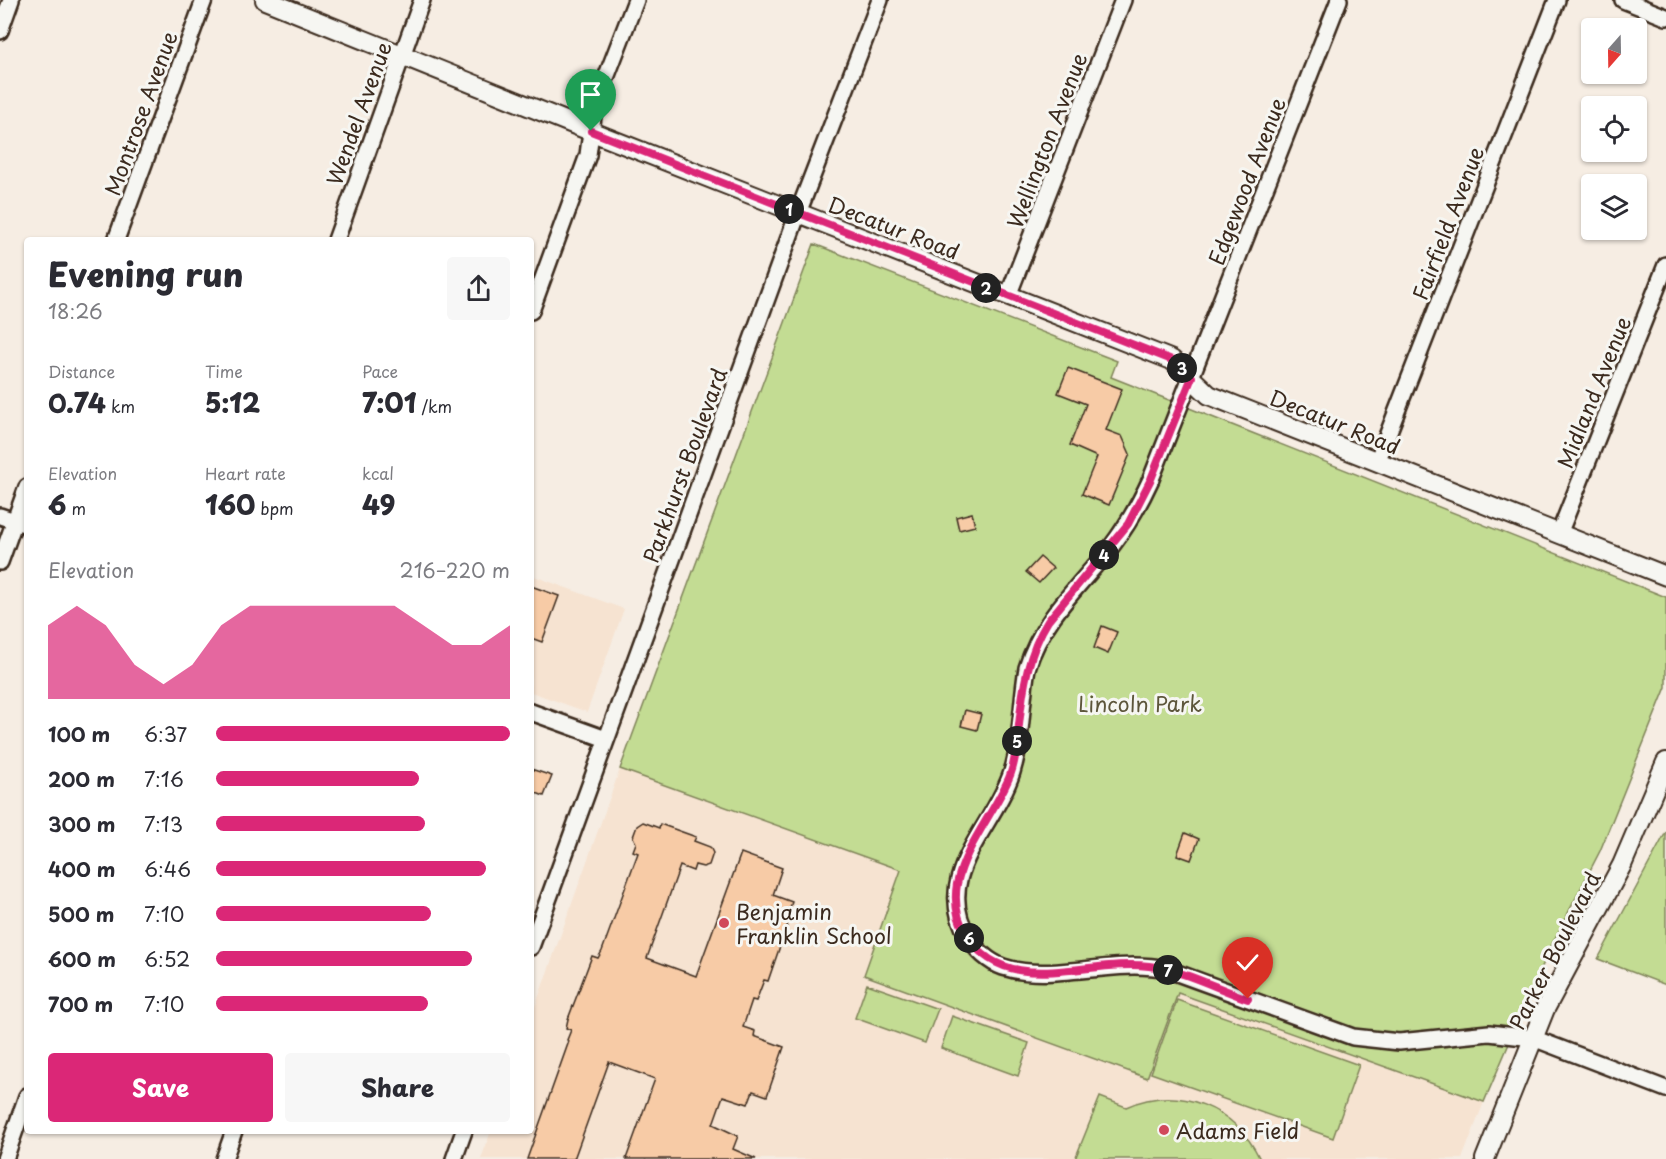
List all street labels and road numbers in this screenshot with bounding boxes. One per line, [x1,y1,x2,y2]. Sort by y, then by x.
street label: Montrose Avenue [95,26,185,200]
street label: Wendel Avenue [317,37,399,189]
street label: Wellington Avenue [998,48,1094,232]
street label: Edgewood Avenue [1199,93,1293,269]
street label: Fairfield Avenue [1403,142,1491,304]
street label: Decatur Road [824,187,964,267]
street label: Midland Avenue [1548,311,1638,473]
street label: Parkhurst Boulevard [634,363,734,567]
street label: Decatur Road [1265,380,1405,462]
street label: Parker Boulevard [1500,865,1608,1035]

